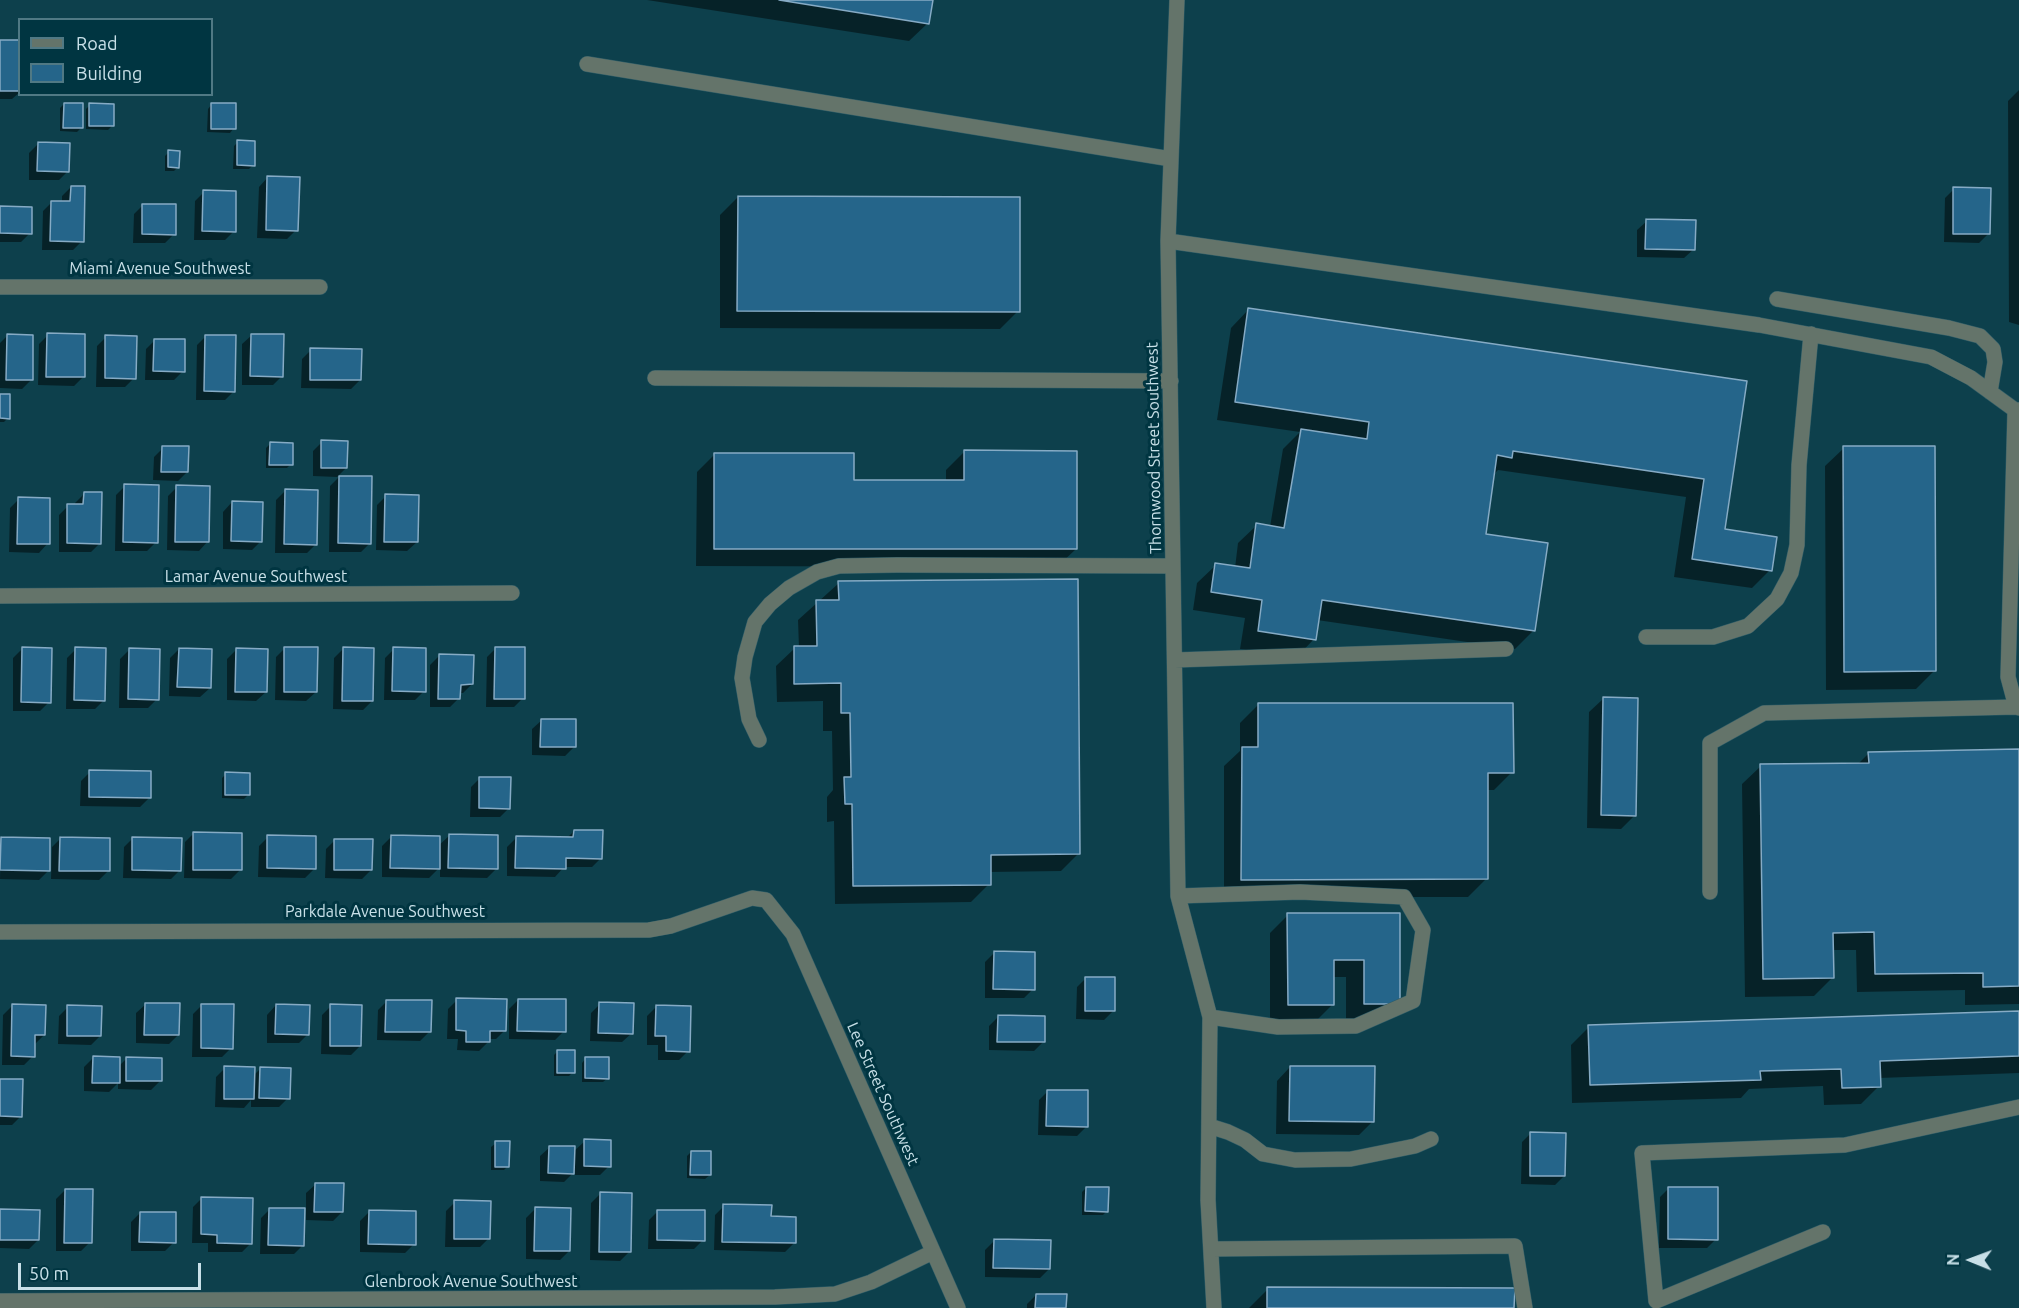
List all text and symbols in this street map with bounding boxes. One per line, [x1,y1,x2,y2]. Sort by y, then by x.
legend [18,18,213,96]
text: Road [76,33,118,53]
text: Building [76,63,142,83]
street label: Miami Avenue Southwest [69,259,251,279]
street label: Thornwood Street Southwest [1143,342,1165,554]
street label: Lamar Avenue Southwest [165,567,347,587]
street label: Parkdale Avenue Southwest [285,902,485,922]
street label: Lee Street Southwest [843,1019,923,1169]
north arrow [1941,1230,2001,1290]
scale bar [21,1251,204,1289]
text: N [1944,1254,1962,1266]
text: 50 m [29,1263,69,1283]
street label: Glenbrook Avenue Southwest [365,1272,577,1292]

